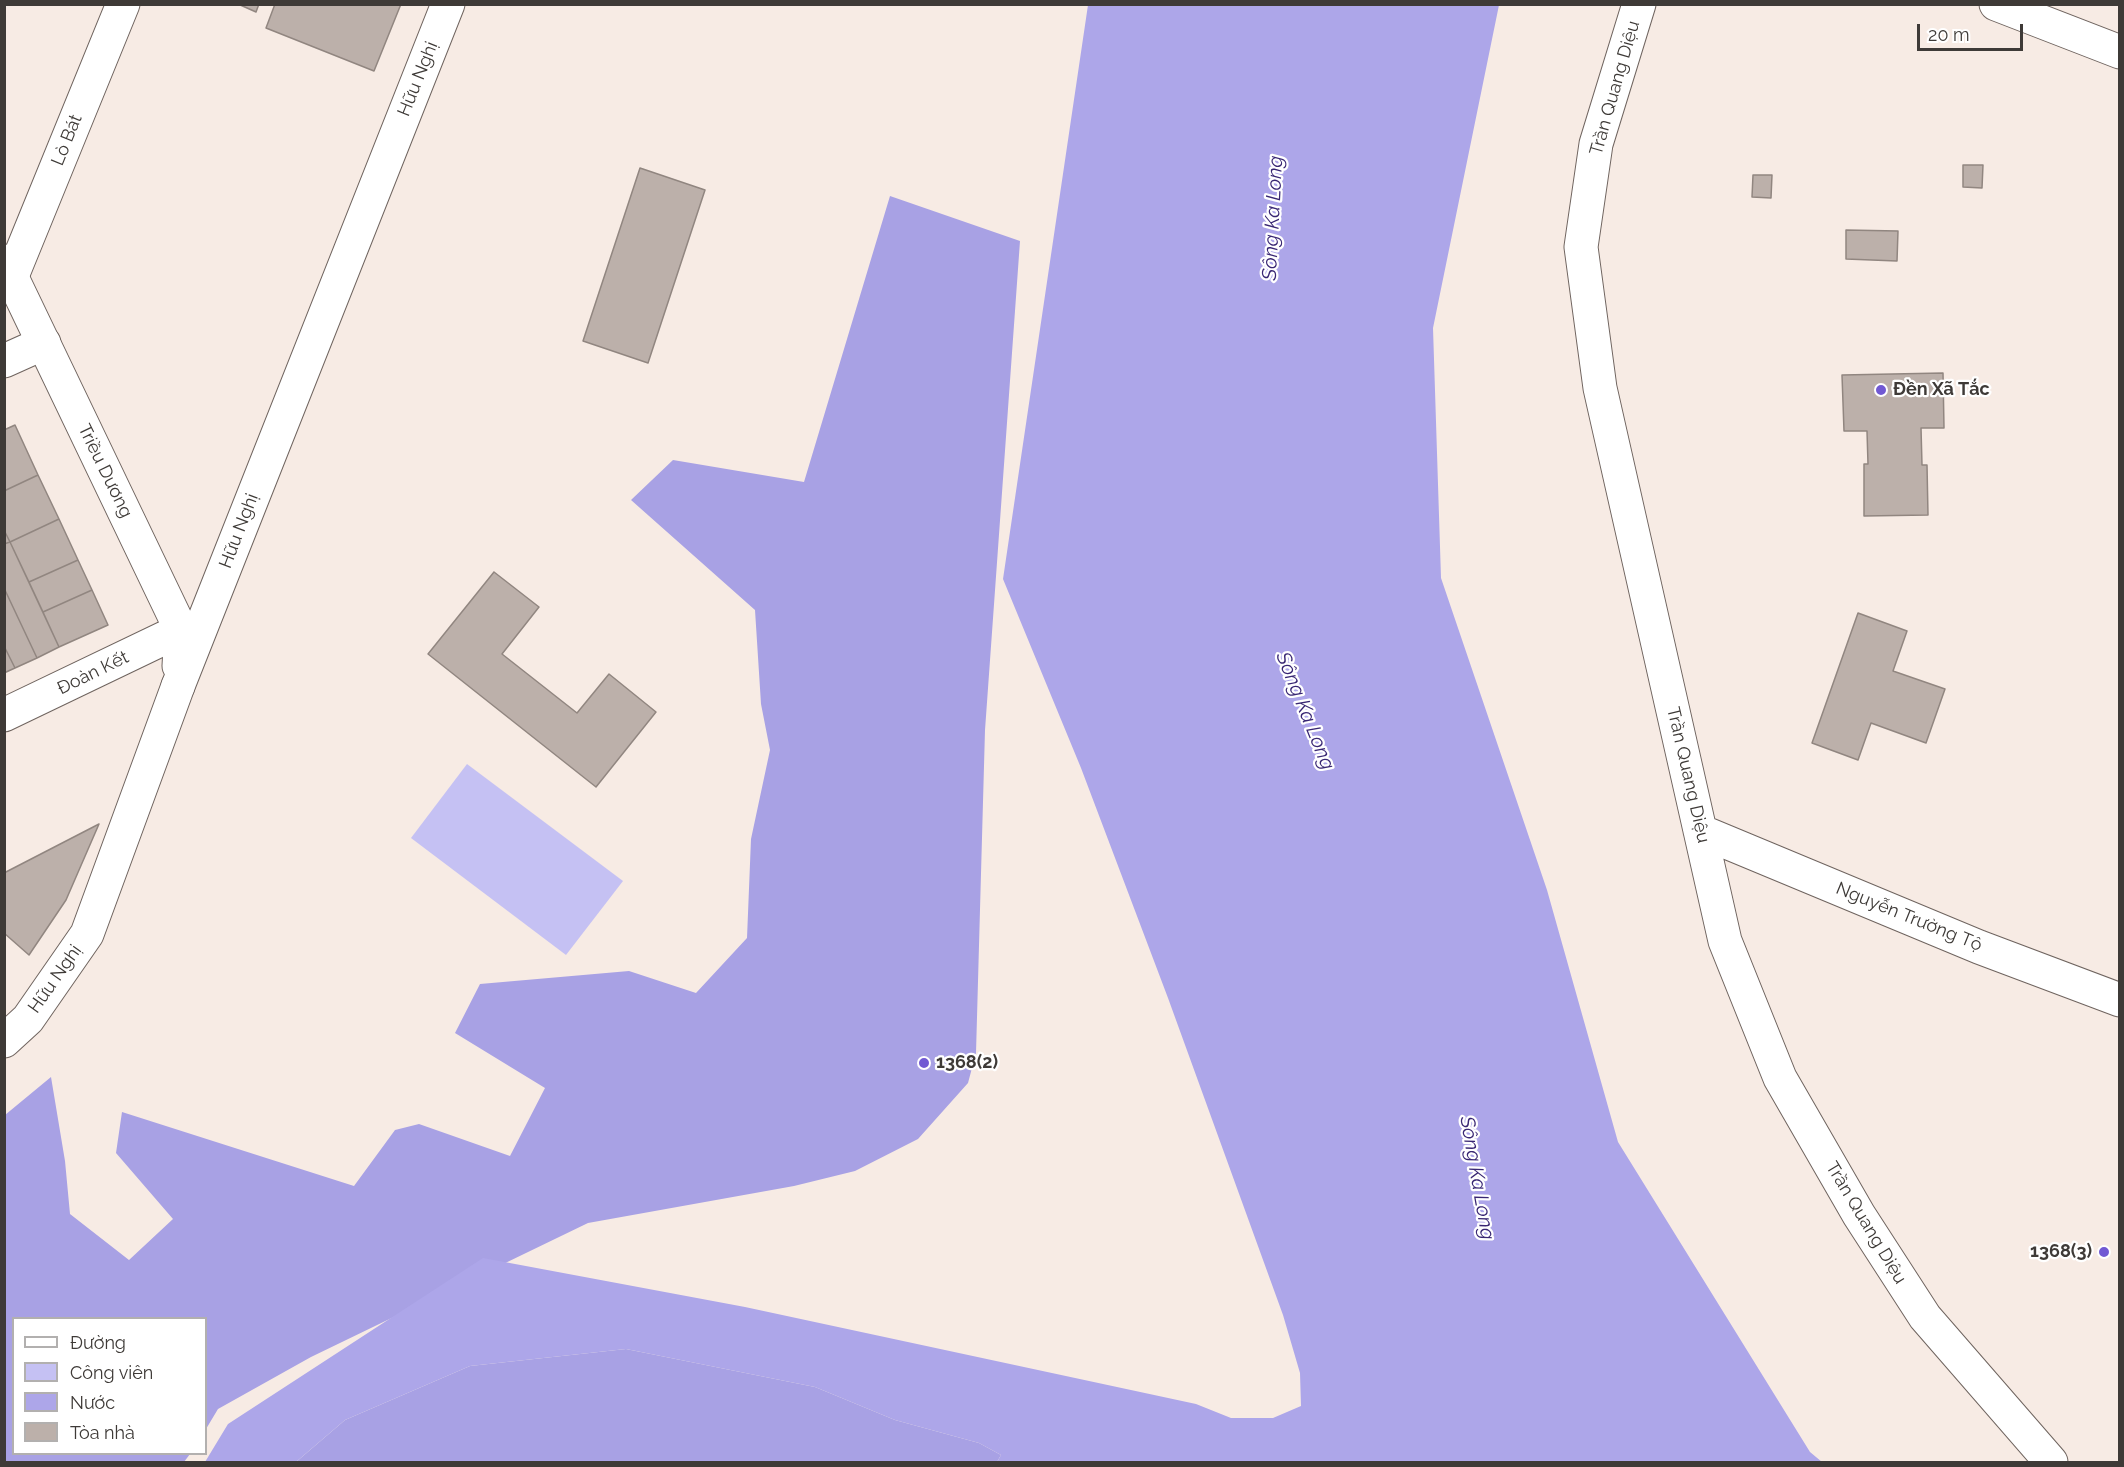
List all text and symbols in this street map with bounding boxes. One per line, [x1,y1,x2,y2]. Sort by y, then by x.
scale bar [1920,12,2026,50]
street label: Trần Quang Diệu [1585,18,1645,158]
text: 20 m [1928,24,1970,45]
street label: Hữu Nghị [393,39,443,119]
street label: Lò Bát [47,111,87,169]
water label: Sông Ka Long [1258,155,1288,281]
place label: Đền Xã Tắc [1893,379,1990,401]
marker: Đền Xã Tắc [1874,383,1888,397]
street label: Triều Dương [73,421,137,521]
street label: Hữu Nghị [215,490,263,572]
street label: Đoàn Kết [54,646,132,700]
water label: Sông Ka Long [1270,649,1340,773]
street label: Trần Quang Diệu [1662,705,1714,845]
street label: Nguyễn Trường Tộ [1833,878,1985,956]
street label: Hữu Nghị [24,941,86,1017]
place label: 1368(2) [936,1052,998,1074]
marker: 1368(2) [917,1056,931,1070]
water label: Sông Ka Long [1454,1114,1500,1242]
street label: Trần Quang Diệu [1821,1158,1911,1288]
place label: 1368(3) [2030,1241,2092,1263]
marker: 1368(3) [2097,1245,2111,1259]
legend [12,1317,207,1455]
text: Đường [70,1332,126,1353]
text: Công viên [70,1362,153,1383]
text: Nước [70,1392,115,1413]
text: Tòa nhà [70,1422,135,1443]

